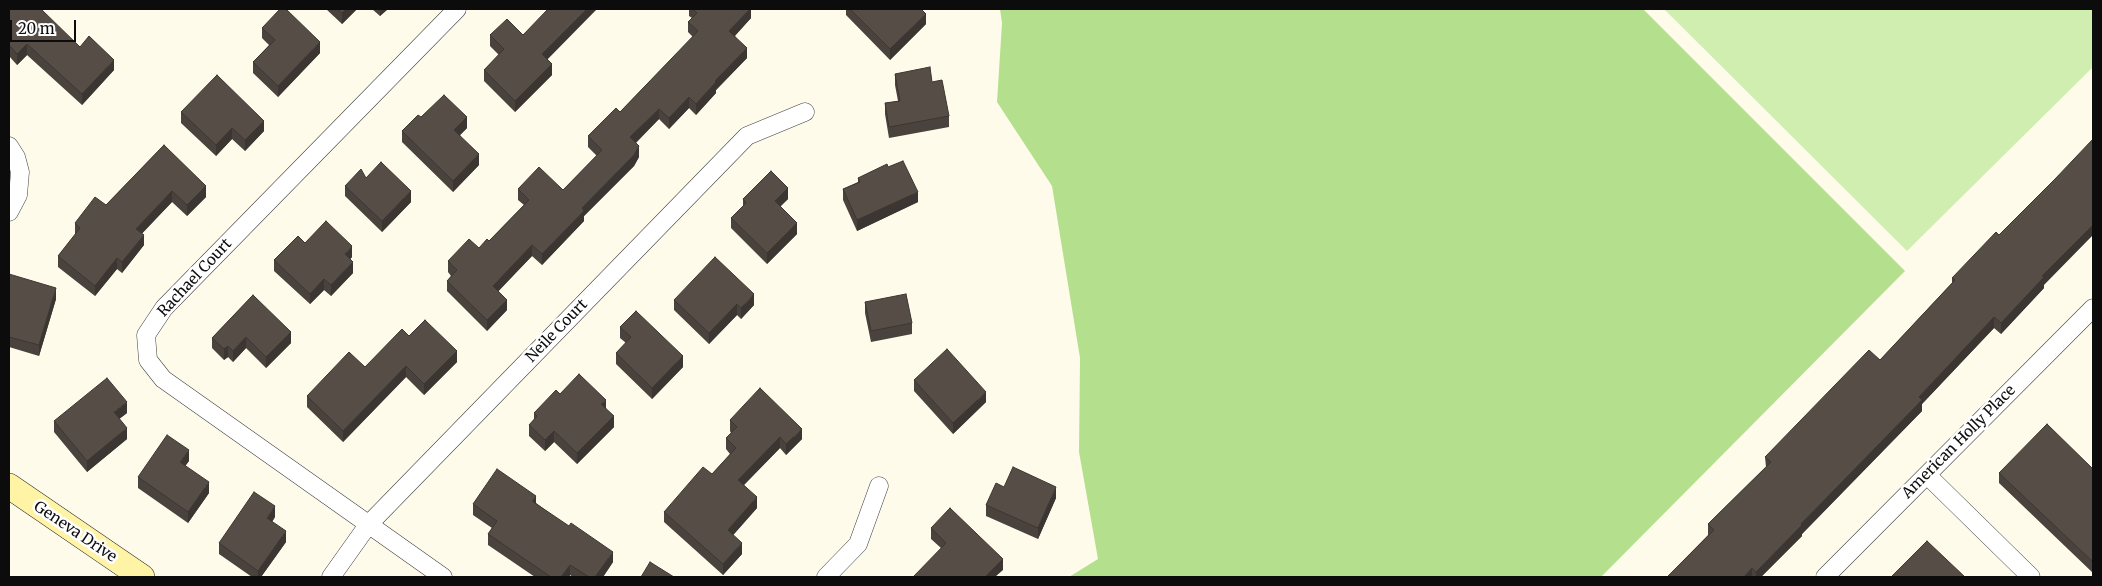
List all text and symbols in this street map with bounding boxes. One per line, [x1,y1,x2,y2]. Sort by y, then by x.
scale bar [12,10,79,42]
text: 20 m [18,19,55,38]
street label: Rachael Court [154,235,236,321]
street label: Neile Court [523,296,591,366]
street label: American Holly Place [1899,382,2019,502]
street label: Geneva Drive [30,498,120,566]

